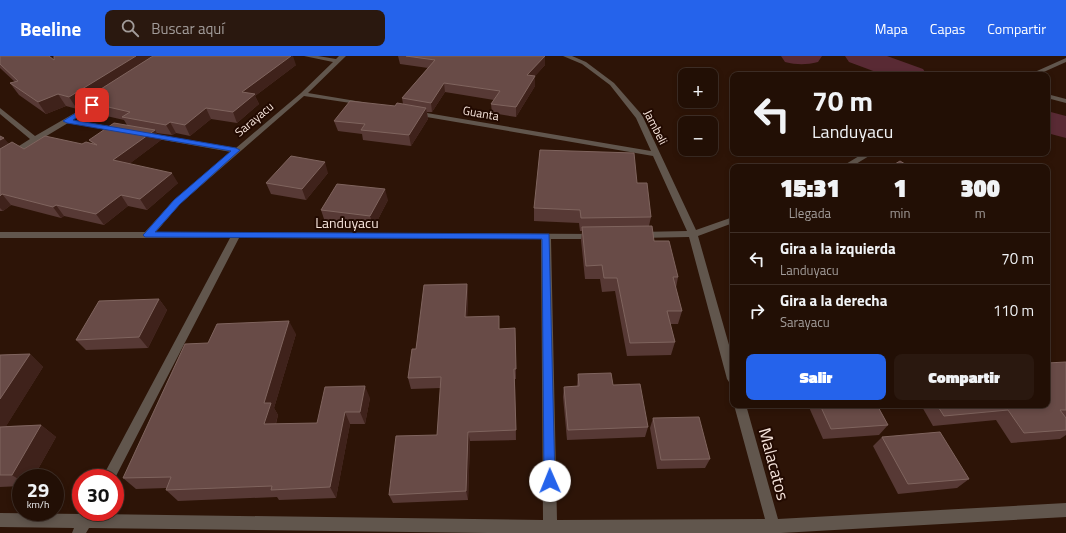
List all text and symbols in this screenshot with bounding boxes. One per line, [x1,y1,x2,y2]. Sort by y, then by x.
search box [105,10,385,46]
text: Beeline [20,14,81,43]
icon: search [119,17,141,39]
text: Buscar aquí [151,17,225,40]
text: Mapa [875,18,908,39]
text: Capas [930,18,965,39]
text: Compartir [987,18,1046,39]
map controls [678,68,718,156]
button: + [678,68,718,108]
text: 70 m [812,79,873,122]
pin [75,88,109,122]
icon: left [746,88,798,140]
icon: arrive [81,94,103,116]
street label: Sarayacu [230,97,278,141]
street label: Guanta [461,100,501,126]
street label: Jambeli [639,106,673,148]
button: − [678,116,718,156]
text: Landuyacu [812,118,893,145]
text: 15:31 [780,170,840,206]
text: 1 [893,170,907,206]
text: 300 [960,170,1000,206]
text: Llegada [789,203,831,223]
text: min [890,203,910,223]
text: m [975,203,986,223]
street label: Landuyacu [315,212,379,233]
text: Gira a la izquierda [780,237,896,260]
text: 70 m [1001,247,1034,270]
icon: left [746,248,768,270]
text: Landuyacu [780,260,839,280]
text: Gira a la derecha [780,289,887,312]
text: 110 m [993,299,1034,322]
icon: right [746,300,768,322]
text: Sarayacu [780,312,830,332]
button: Salir [746,354,886,400]
button: Compartir [894,354,1034,400]
street label: Malacatos [752,425,796,503]
position arrow [529,460,571,502]
speed limit sign: 30 [72,469,124,521]
text: 29 [27,474,49,505]
text: km/h [27,497,49,512]

